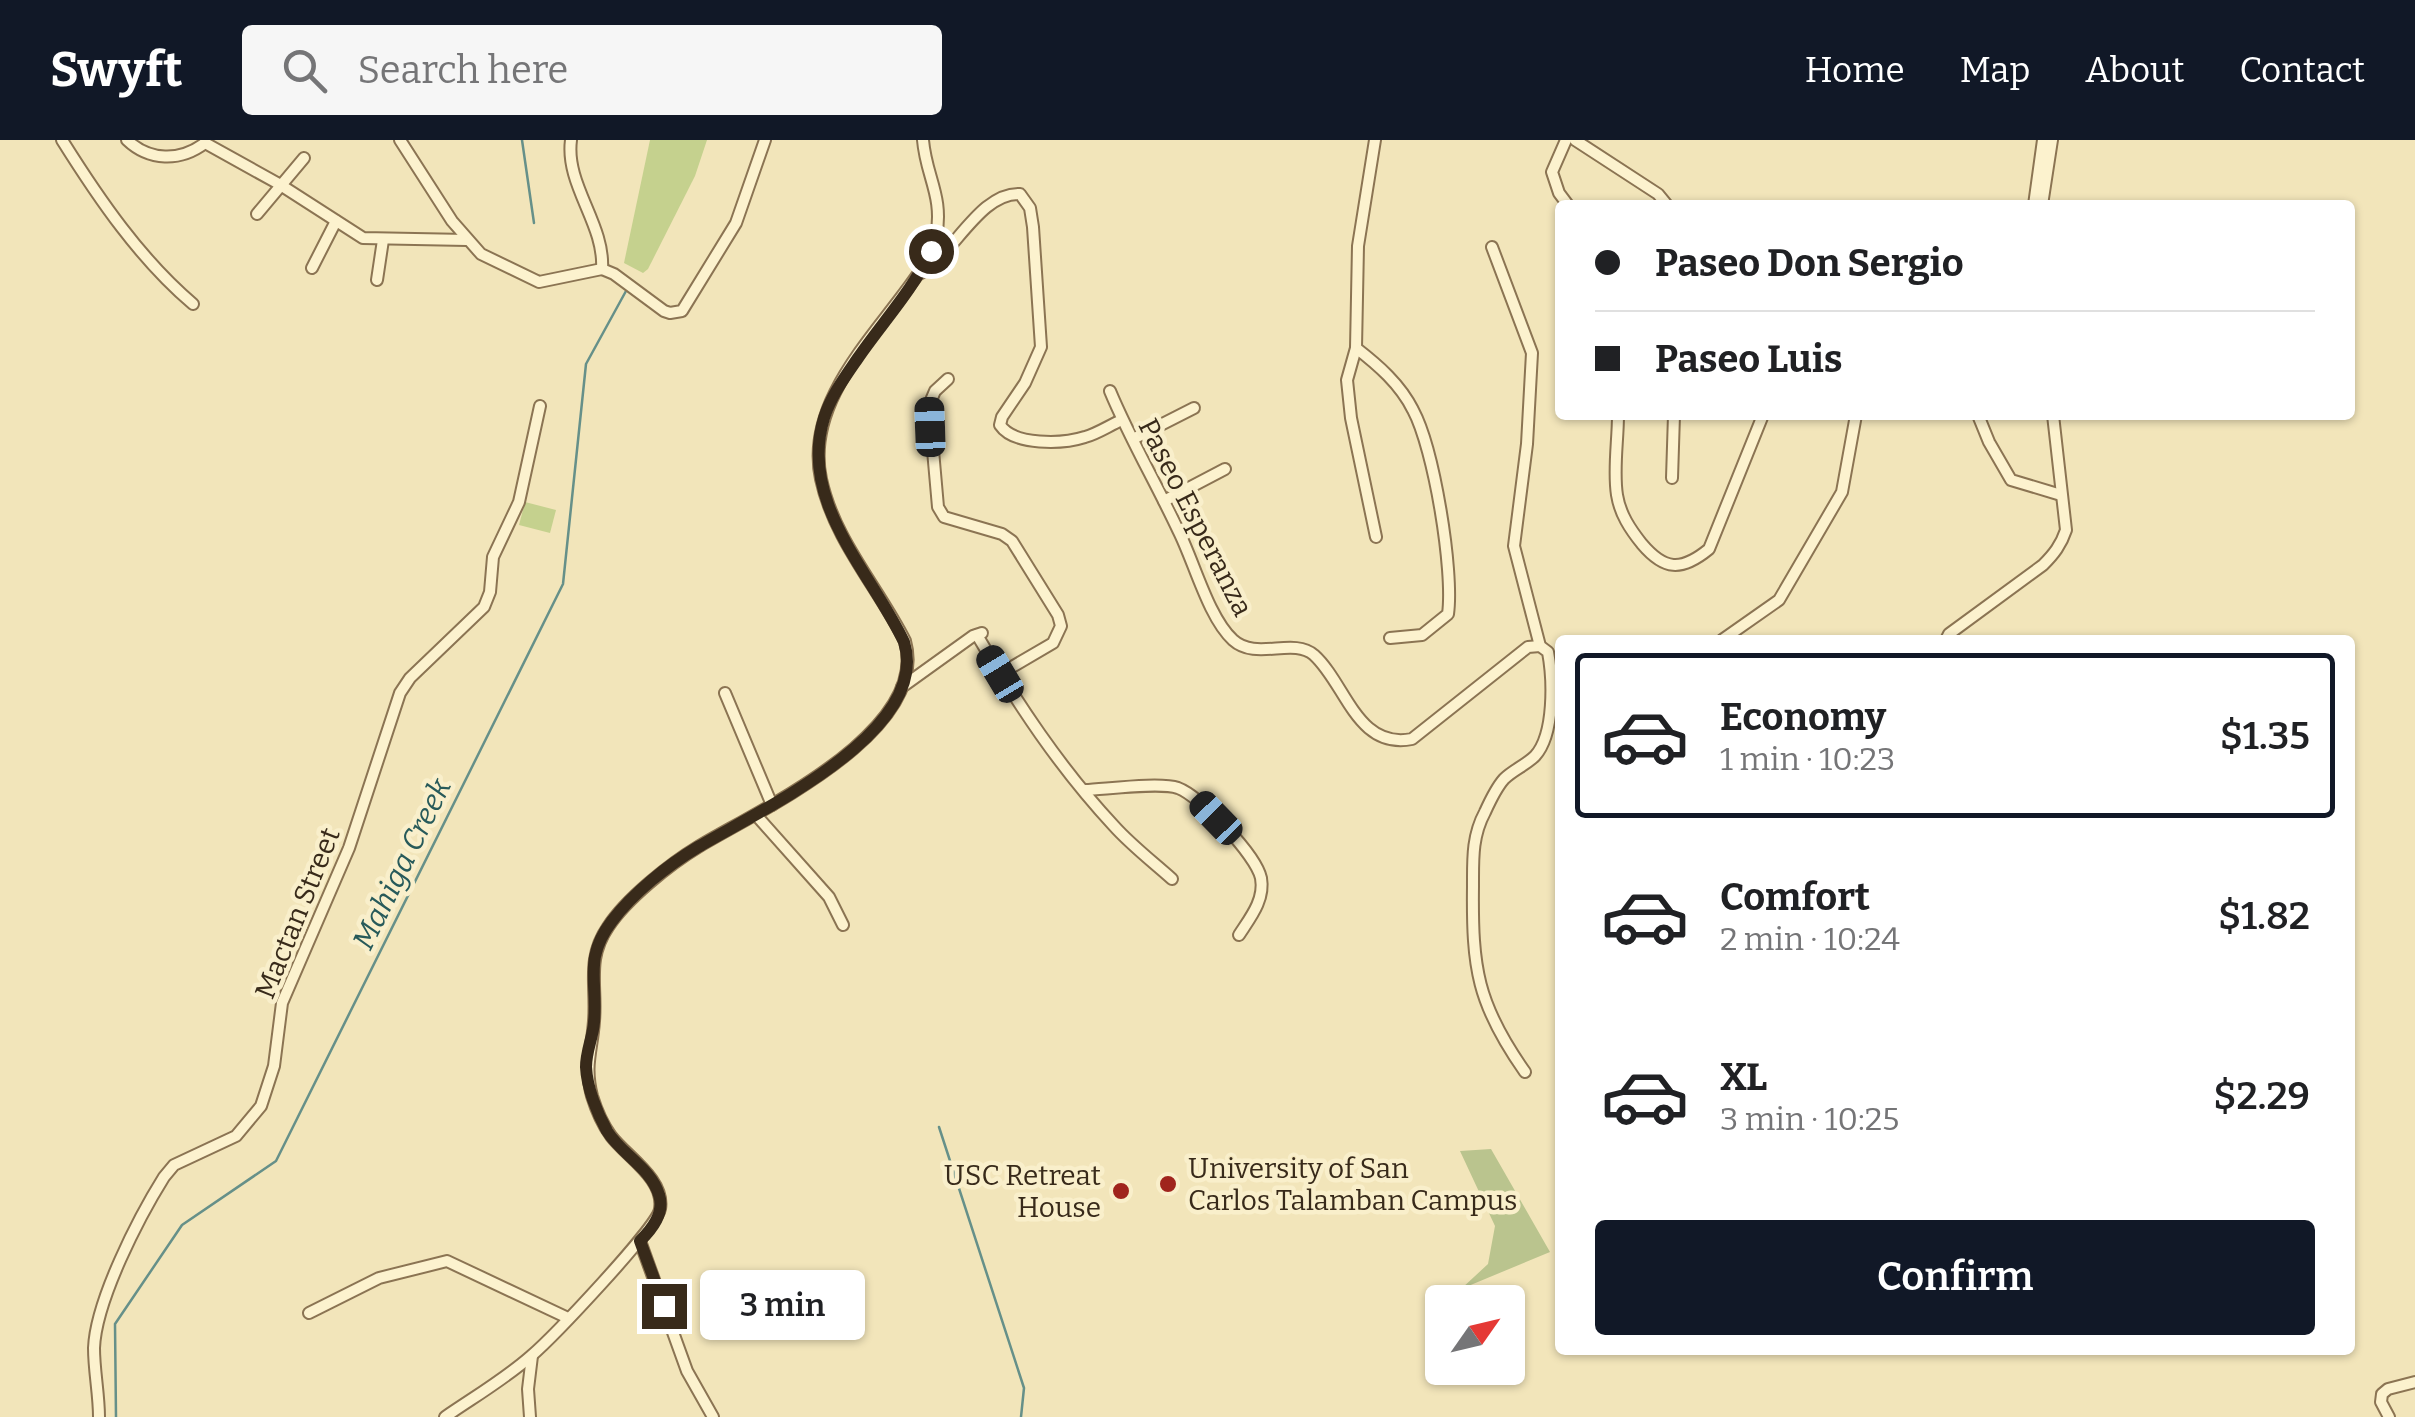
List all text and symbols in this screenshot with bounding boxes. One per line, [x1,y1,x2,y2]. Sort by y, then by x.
search box [242,25,942,115]
text: Swyft [50,41,182,99]
icon: search [277,43,332,98]
text: Search here [357,47,568,93]
text: Home [1805,49,1905,91]
text: Map [1960,49,2030,91]
text: About [2085,49,2184,91]
text: Contact [2239,49,2365,91]
route start [909,229,954,274]
text: Paseo Don Sergio [1655,240,1964,286]
text: Paseo Luis [1655,336,1843,382]
car [914,396,946,458]
street label: Paseo Esperanza [1132,413,1260,622]
car [972,641,1028,707]
icon: car [1600,691,1690,781]
text: Economy [1720,694,1886,740]
text: $1.35 [2220,713,2310,759]
text: 1 min · 10:23 [1720,740,1895,778]
water label: Mahiga Creek [345,772,459,955]
car [1184,786,1248,850]
street label: Mactan Street [248,823,347,1003]
icon: car [1600,871,1690,961]
text: Comfort [1720,874,1870,920]
text: $1.82 [2218,893,2310,939]
text: 2 min · 10:24 [1720,920,1900,958]
icon: car [1600,1051,1690,1141]
text: XL [1720,1054,1767,1100]
text: $2.29 [2213,1073,2310,1119]
text: 3 min · 10:25 [1720,1100,1899,1138]
place label: University of San Carlos Talamban Campus [1188,1152,1517,1217]
place label: USC Retreat House [944,1159,1101,1224]
marker: University of San Carlos Talamban Campus [1157,1173,1179,1195]
marker: USC Retreat House [1110,1180,1132,1202]
button: Confirm [1595,1220,2315,1335]
callout: 3 min [699,1271,864,1341]
route end [642,1284,687,1329]
north arrow [1425,1285,1525,1385]
map controls [1425,1285,1525,1385]
text: 3 min [740,1286,825,1324]

